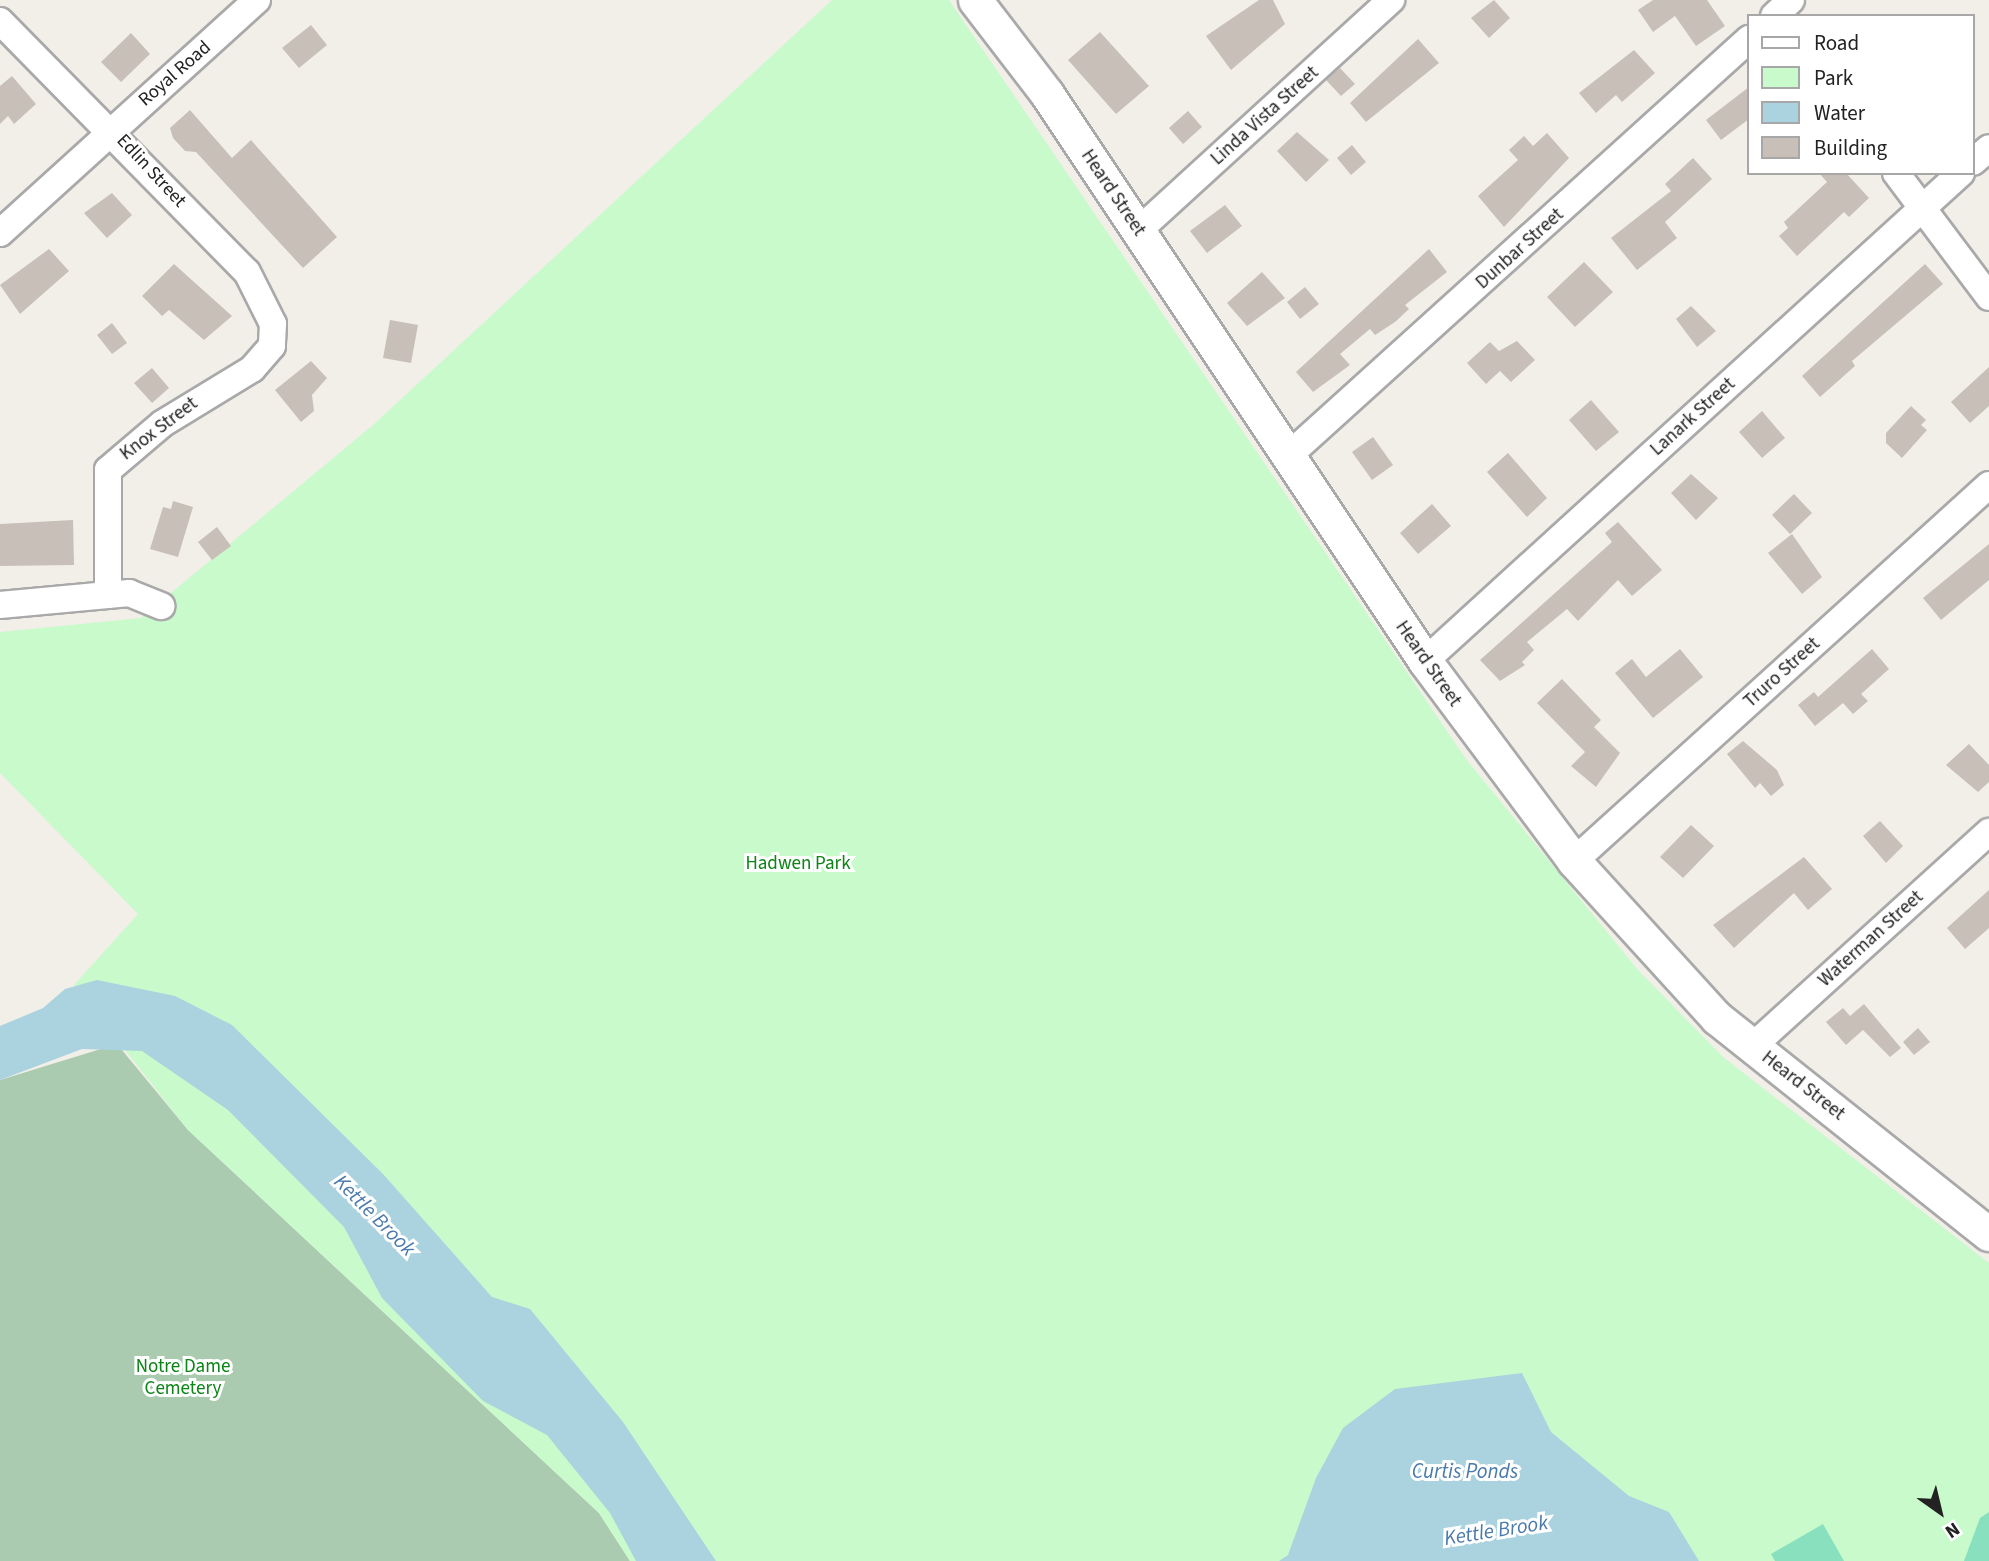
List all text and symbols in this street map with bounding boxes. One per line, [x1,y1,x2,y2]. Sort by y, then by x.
legend [1748,14,1975,175]
text: Road [1814,28,1859,58]
street label: Royal Road [134,36,216,112]
street label: Linda Vista Street [1206,62,1324,170]
text: Park [1814,63,1853,93]
text: Water [1814,98,1865,128]
street label: Edlin Street [111,130,191,212]
text: Building [1814,133,1887,163]
street label: Heard Street [1076,145,1150,241]
street label: Dunbar Street [1471,204,1569,294]
street label: Lanark Street [1646,373,1740,461]
street label: Knox Street [116,392,202,466]
street label: Heard Street [1390,617,1466,711]
street label: Truro Street [1739,633,1825,713]
park label: Hadwen Park [745,853,851,875]
street label: Waterman Street [1814,886,1928,992]
street label: Heard Street [1757,1046,1849,1126]
water label: Kettle Brook [329,1169,421,1261]
park label: Notre Dame Cemetery [136,1356,230,1400]
water label: Curtis Ponds [1412,1458,1518,1484]
north arrow [1905,1477,1975,1547]
water label: Kettle Brook [1442,1509,1550,1551]
text: N [1939,1515,1965,1545]

